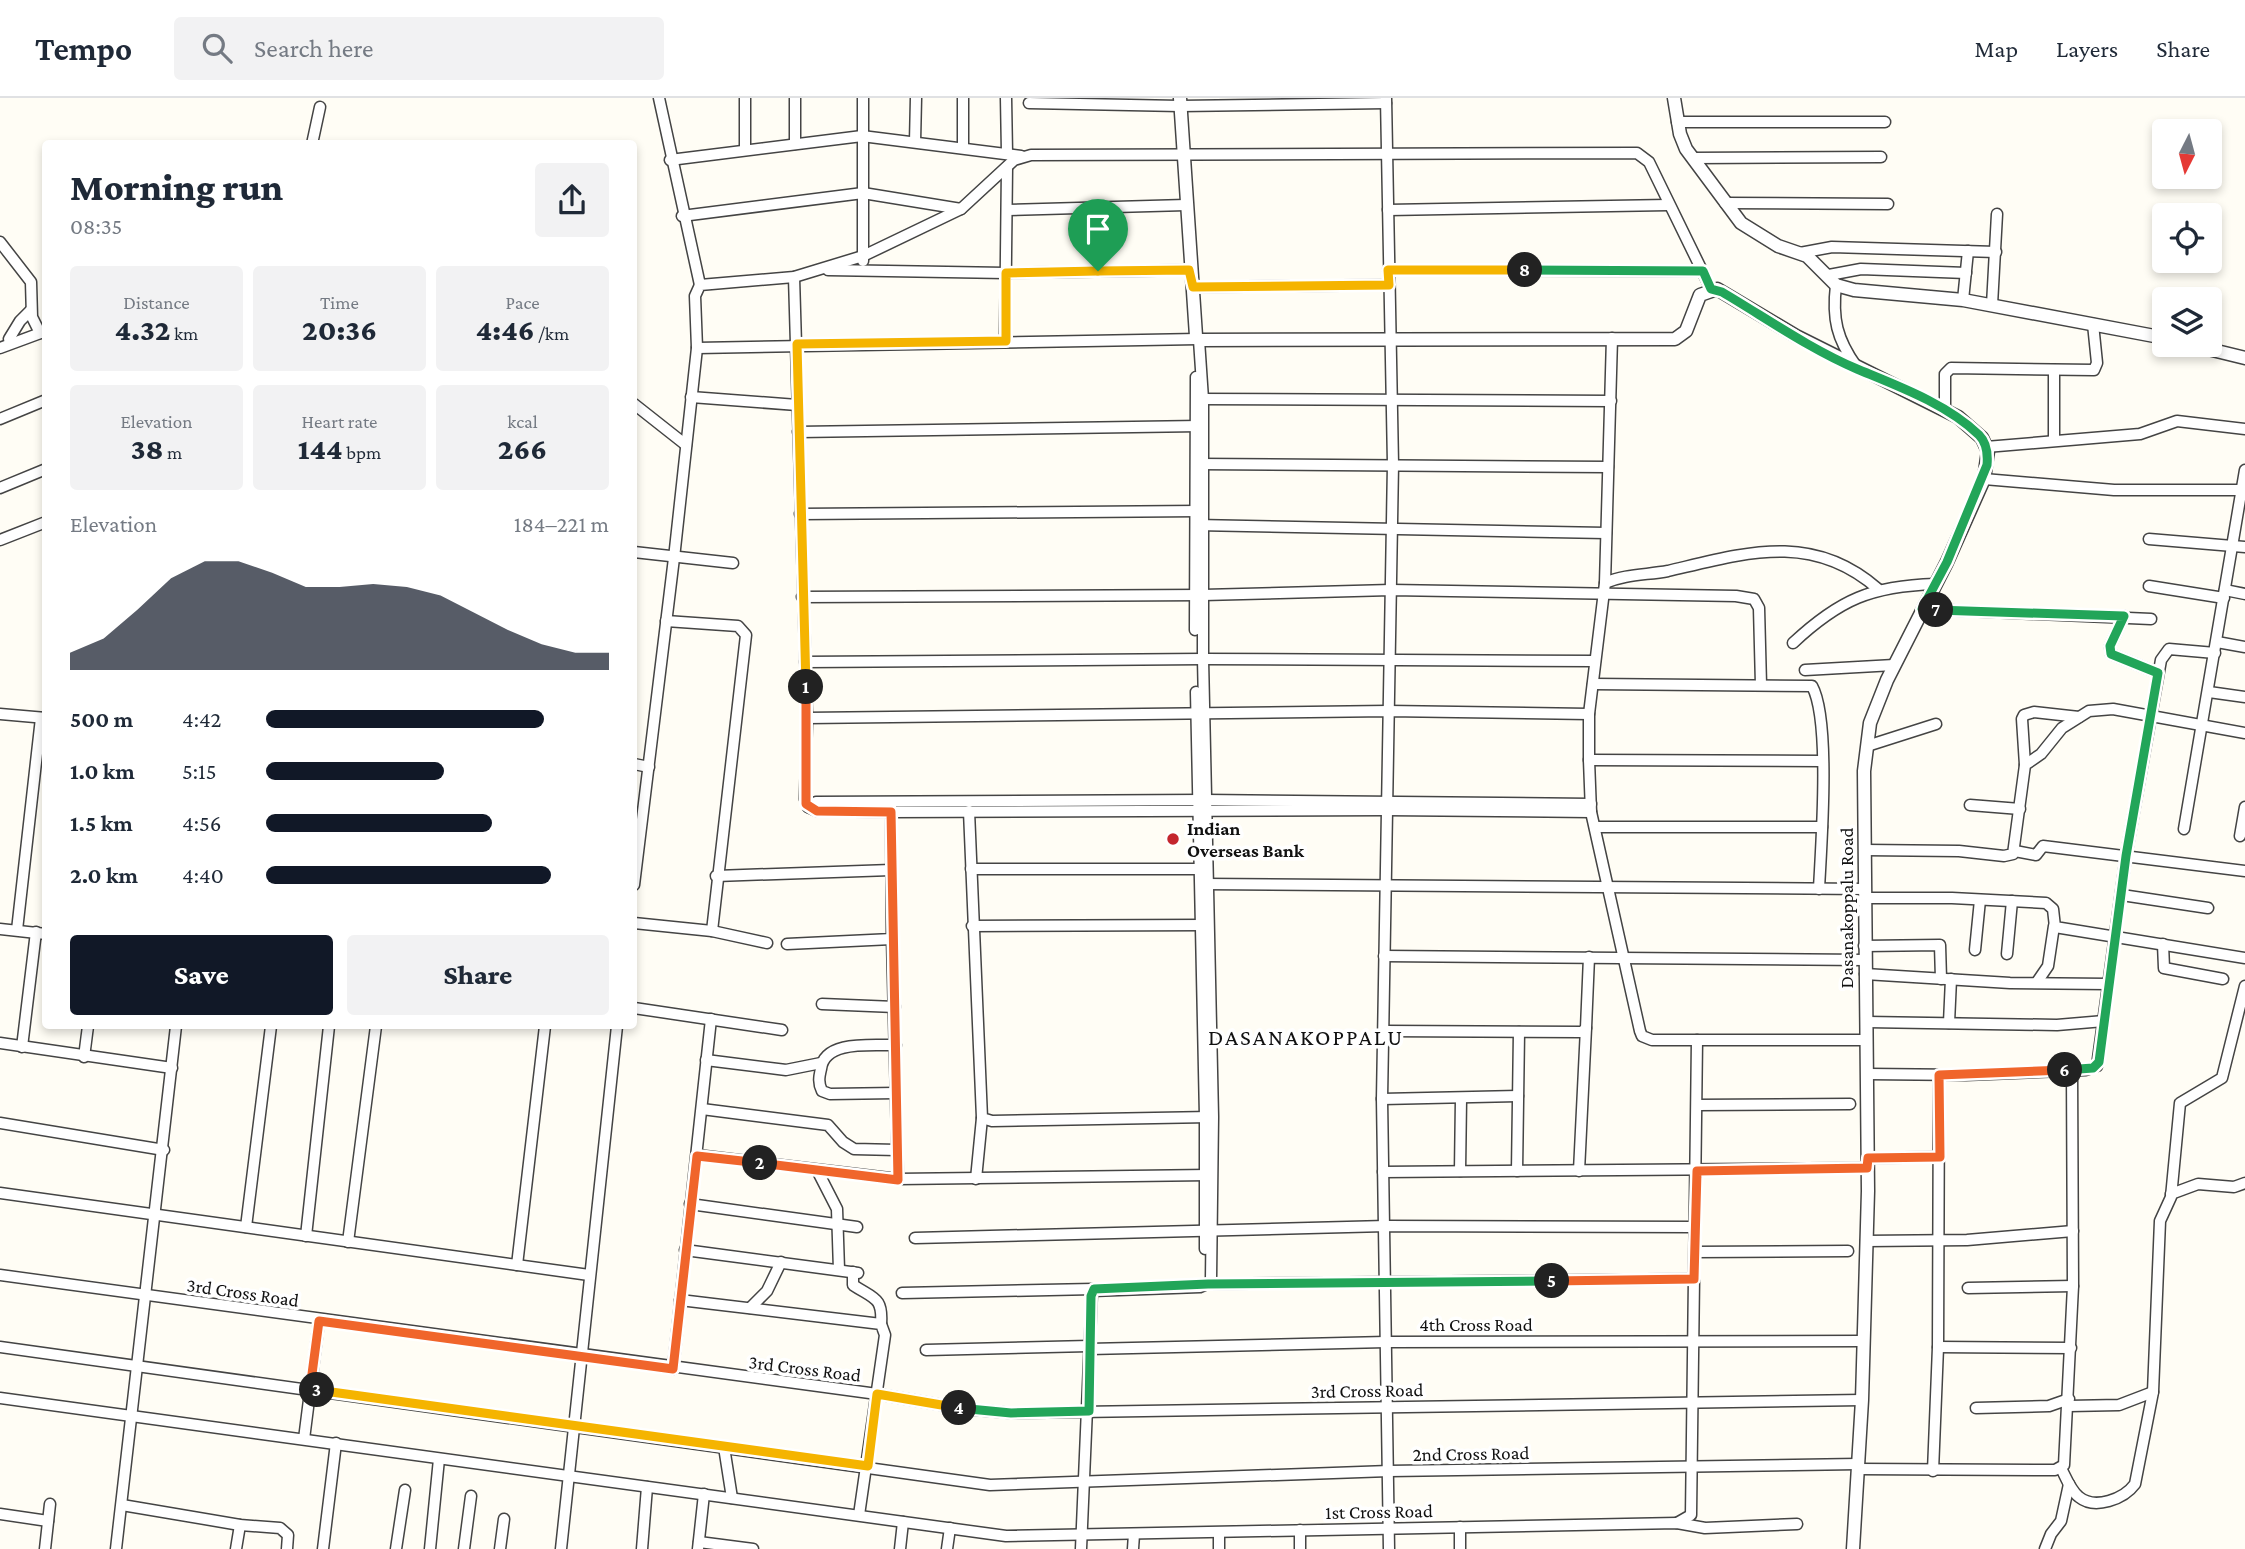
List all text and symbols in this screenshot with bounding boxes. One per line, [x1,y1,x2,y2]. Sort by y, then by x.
search box [174,17,664,80]
icon: search [198,29,236,67]
text: Tempo [35,30,132,67]
text: Search here [254,34,373,63]
text: Map [1974,35,2018,62]
text: Layers [2056,35,2118,62]
text: Share [2156,35,2210,62]
north arrow [2152,119,2222,189]
map controls [2152,119,2222,357]
button: share [535,163,609,237]
text: Morning run [70,166,283,208]
pin [1068,199,1128,271]
button: locate [2152,203,2222,273]
icon: arrive [1079,210,1117,248]
text: 08:35 [70,213,122,239]
pin: 8 [1508,252,1542,288]
text: 8 [1519,259,1530,280]
button: layers [2152,287,2222,357]
text: Distance [123,292,190,313]
text: Time [320,292,359,313]
text: Pace [505,292,540,313]
text: 4.32 [115,313,170,346]
text: 20:36 [302,313,377,346]
text: 4:46 [476,313,535,346]
text: km [170,323,198,344]
text: /km [535,323,569,344]
text: Elevation [121,411,192,432]
text: Heart rate [302,411,377,432]
text: kcal [507,411,538,432]
text: 38 [131,432,164,465]
text: 144 [298,432,343,465]
text: 266 [498,432,547,465]
text: m [164,442,182,463]
text: bpm [343,442,381,463]
text: Elevation [70,511,157,537]
text: 184–221 m [514,511,609,537]
pin: 7 [1918,592,1954,628]
text: 7 [1931,599,1940,620]
pin: 1 [788,670,824,704]
text: 1 [802,676,809,697]
text: 500 m [70,706,133,732]
text: 4:42 [182,706,222,732]
text: 1.0 km [70,758,135,784]
text: 5:15 [182,758,217,784]
text: 1.5 km [70,810,133,836]
text: 4:56 [182,810,222,836]
place label: Indian Overseas Bank [1187,818,1305,861]
street label: Dasanakoppalu Road [1836,828,1857,988]
marker: Indian Overseas Bank [1165,831,1181,847]
text: 2.0 km [70,862,138,888]
text: 4:40 [182,862,224,888]
button: Save [70,935,333,1015]
button: Share [347,935,609,1015]
district label: DASANAKOPPALU [1208,1024,1404,1050]
pin: 6 [2048,1052,2082,1088]
text: 6 [2059,1059,2070,1080]
pin: 2 [742,1146,778,1180]
text: 2 [755,1152,764,1173]
pin: 5 [1534,1264,1570,1298]
text: 5 [1547,1270,1556,1291]
street label: 3rd Cross Road [186,1274,300,1311]
street label: 4th Cross Road [1419,1314,1533,1335]
street label: 3rd Cross Road [748,1351,862,1386]
pin: 3 [300,1372,334,1408]
text: 3 [312,1379,321,1400]
street label: 3rd Cross Road [1310,1379,1424,1402]
pin: 4 [942,1390,976,1426]
text: 4 [953,1397,964,1418]
street label: 2nd Cross Road [1412,1442,1530,1465]
street label: 1st Cross Road [1325,1500,1433,1523]

